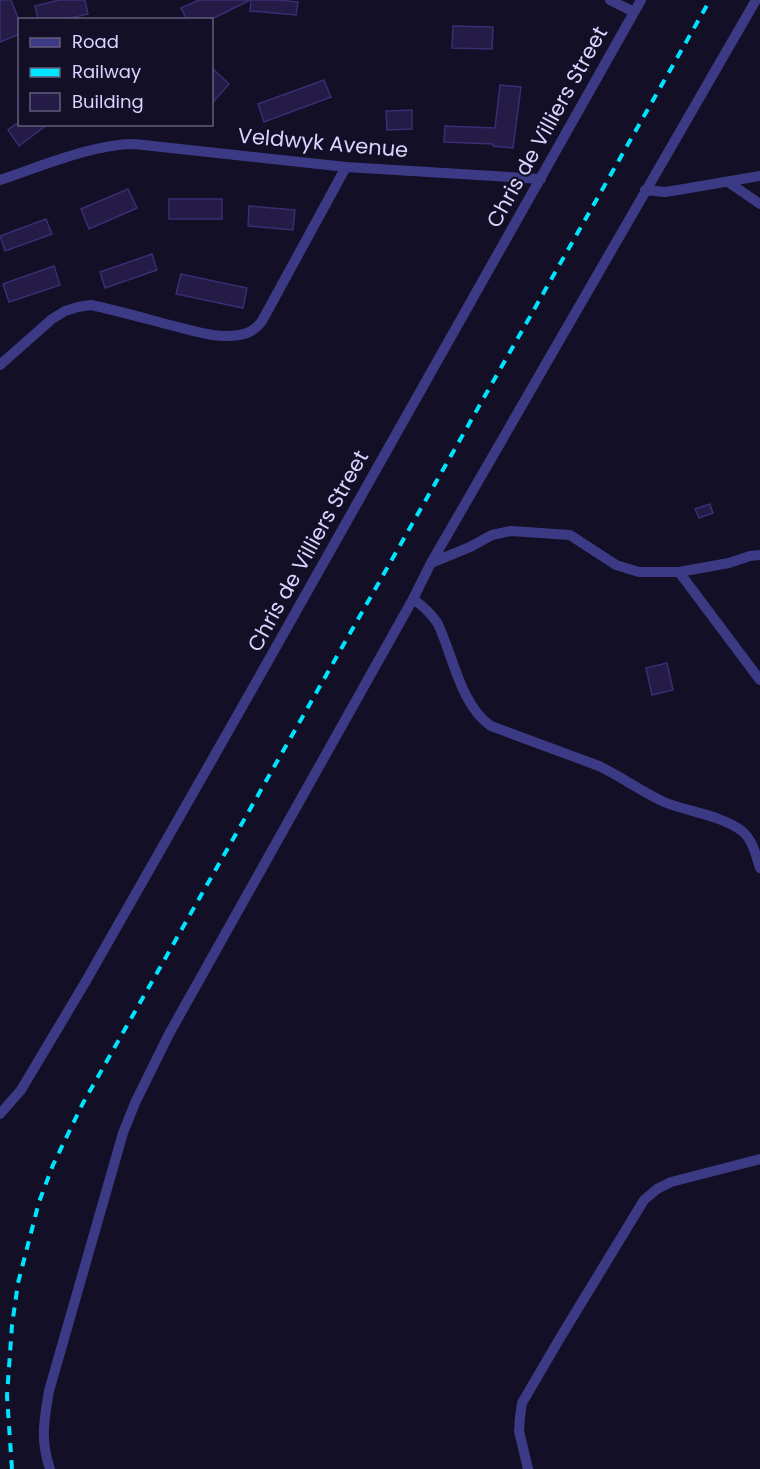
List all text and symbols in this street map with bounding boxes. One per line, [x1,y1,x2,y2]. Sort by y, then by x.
legend [18,18,213,126]
street label: Chris de Villiers Street [479,21,614,233]
text: Road [72,29,119,54]
text: Railway [72,59,141,84]
text: Building [72,89,144,114]
street label: Veldwyk Avenue [237,121,409,164]
street label: Chris de Villiers Street [240,445,375,657]

